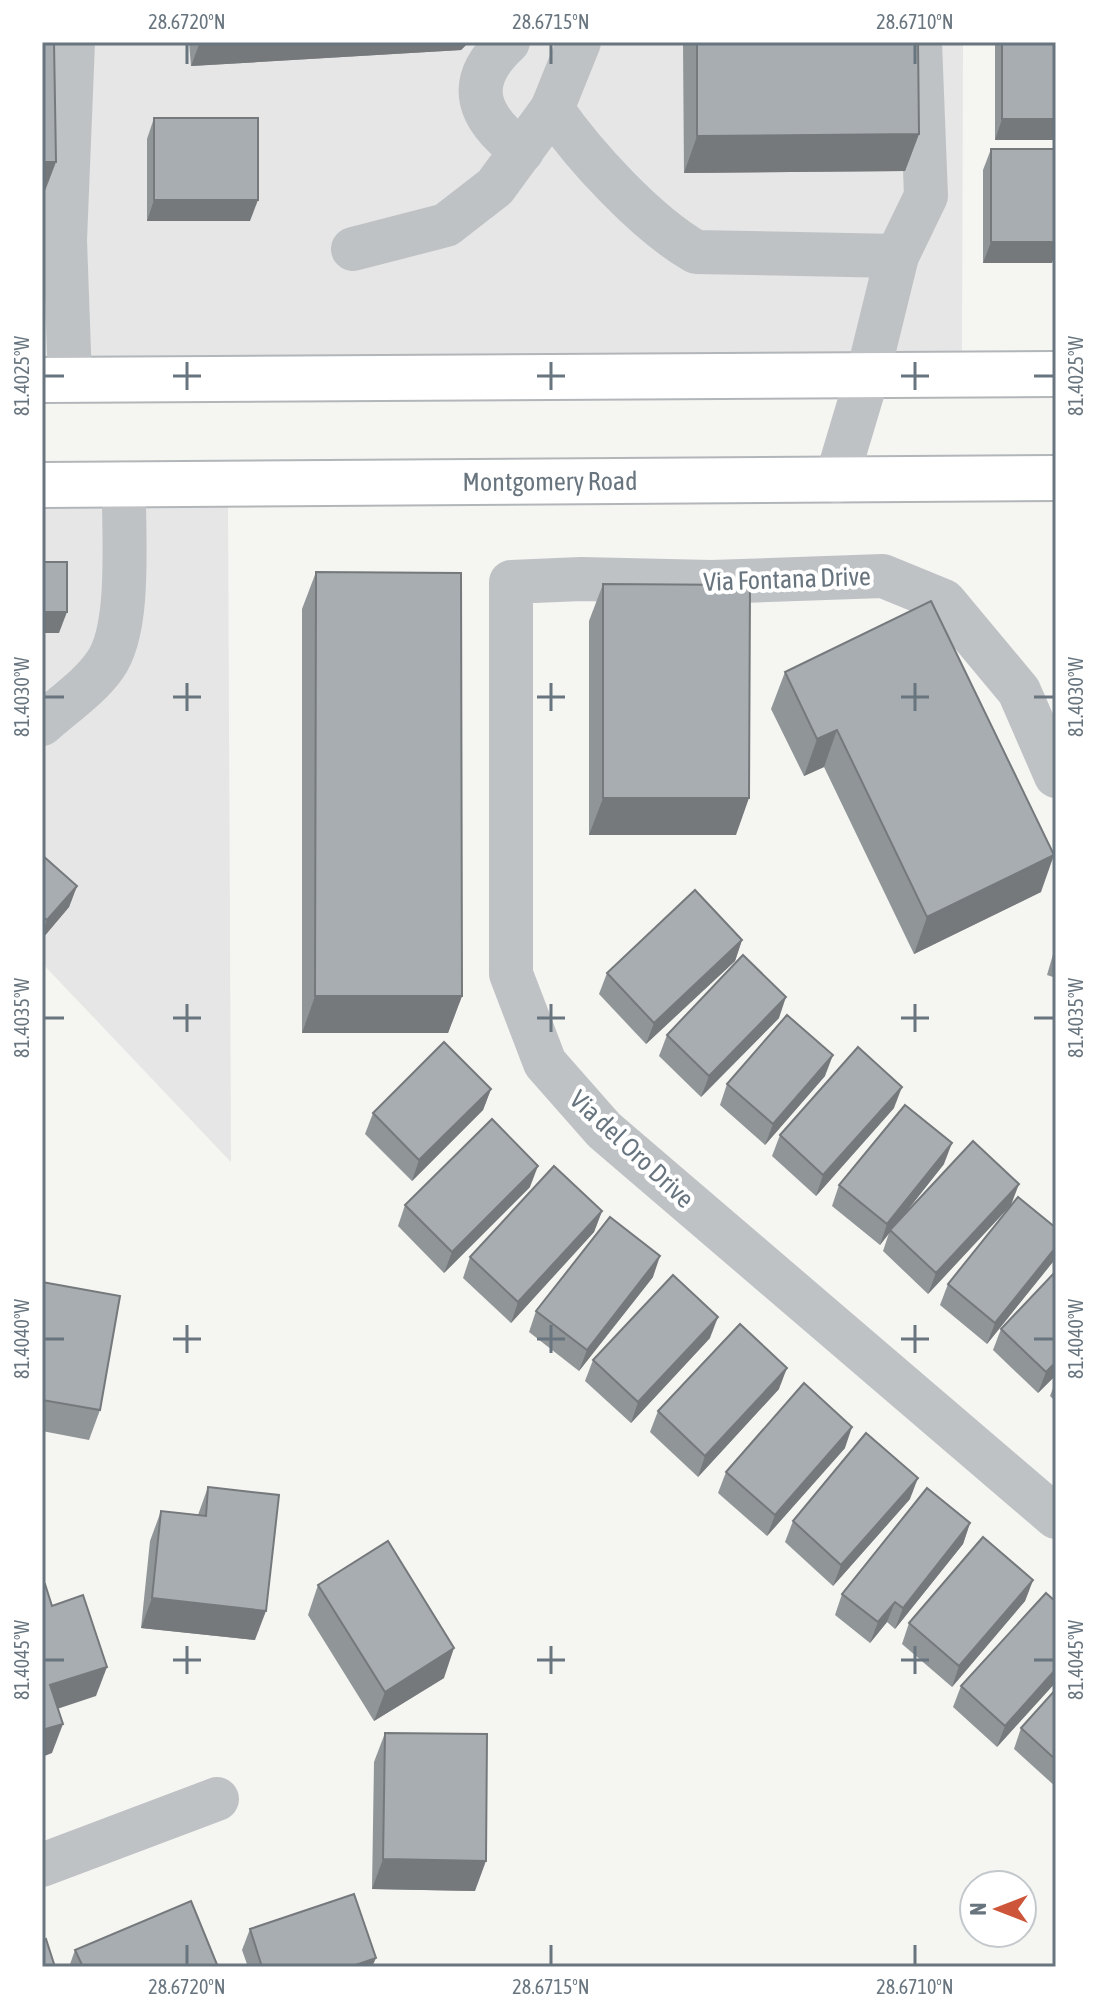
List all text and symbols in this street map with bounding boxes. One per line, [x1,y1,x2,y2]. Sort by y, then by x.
text: 28.6720°N [148,10,226,33]
text: 28.6715°N [512,10,590,33]
text: 28.6710°N [876,10,954,33]
text: 81.4025°W [10,336,33,416]
text: 81.4025°W [1064,336,1087,416]
street label: Montgomery Road [462,466,638,497]
street label: Via Fontana Drive [703,561,871,597]
text: 81.4030°W [10,657,33,737]
text: 81.4030°W [1064,657,1087,737]
text: 81.4035°W [10,978,33,1058]
text: 81.4035°W [1064,978,1087,1058]
street label: Via del Oro Drive [564,1084,700,1214]
text: 81.4040°W [10,1299,33,1379]
text: 81.4040°W [1064,1299,1087,1379]
text: 81.4045°W [10,1620,33,1700]
text: 81.4045°W [1064,1620,1087,1700]
north arrow [958,1869,1038,1949]
text: N [965,1903,991,1915]
text: 28.6720°N [148,1975,226,1998]
text: 28.6715°N [512,1975,590,1998]
text: 28.6710°N [876,1975,954,1998]

